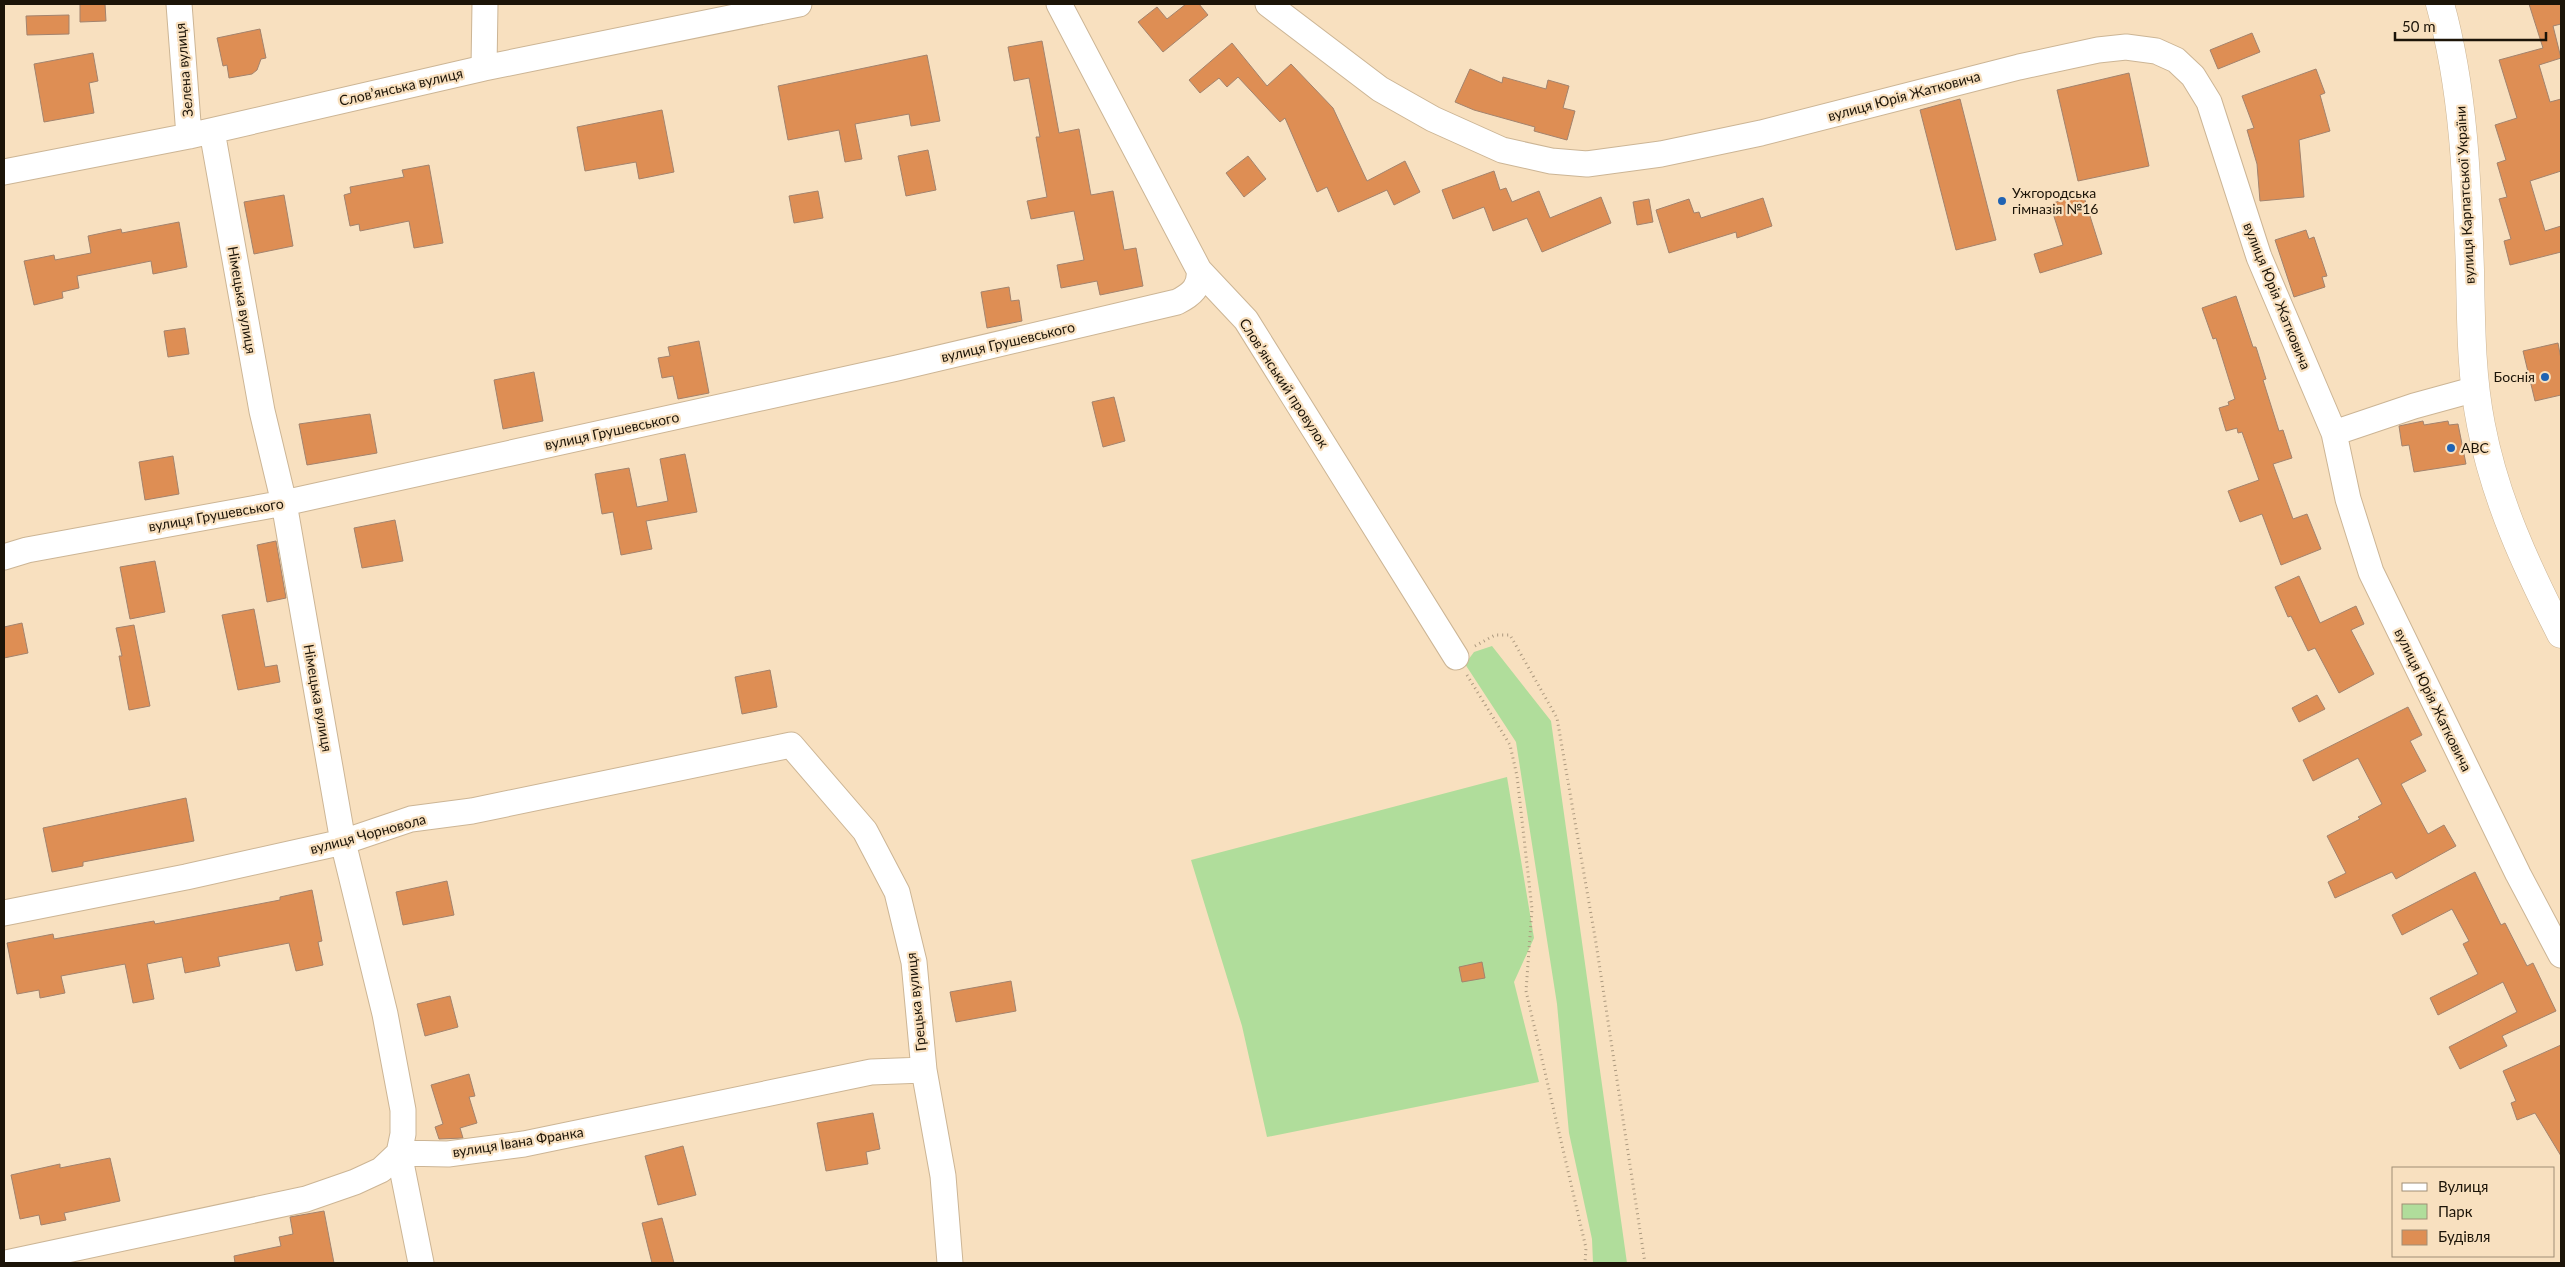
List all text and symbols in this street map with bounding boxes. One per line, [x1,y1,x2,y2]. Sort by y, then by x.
scale bar [2395,10,2546,42]
text: 50 m [2402,17,2436,35]
street label: Зелена вулиця [171,22,196,118]
street label: Словʼянська вулиця [337,64,464,109]
street label: вулиця Юрія Жатковича [1826,67,1982,124]
street label: вулиця Карпатської України [2451,105,2478,285]
place label: Ужгородська гімназія №16 [2012,184,2098,217]
marker: Ужгородська гімназія №16 [1996,195,2008,207]
street label: вулиця Юрія Жатковича [2240,220,2315,372]
street label: Німецька вулиця [225,245,260,355]
street label: Словʼянський провулок [1236,315,1333,451]
street label: вулиця Грушевського [939,318,1077,365]
place label: Боснія [2494,368,2535,385]
marker: Боснія [2539,371,2551,383]
street label: вулиця Грушевського [543,408,681,453]
place label: ABC [2461,439,2490,456]
marker: ABC [2445,442,2457,454]
street label: вулиця Грушевського [147,494,285,535]
street label: вулиця Юрія Жатковича [2391,625,2476,774]
street label: Німецька вулиця [301,643,336,753]
street label: вулиця Чорновола [308,810,428,857]
street label: Грецька вулиця [902,952,929,1052]
street label: вулиця Івана Франка [451,1123,585,1160]
legend [2392,1167,2555,1257]
text: Вулиця [2438,1177,2488,1195]
text: Парк [2438,1202,2473,1220]
text: Будівля [2438,1227,2490,1245]

